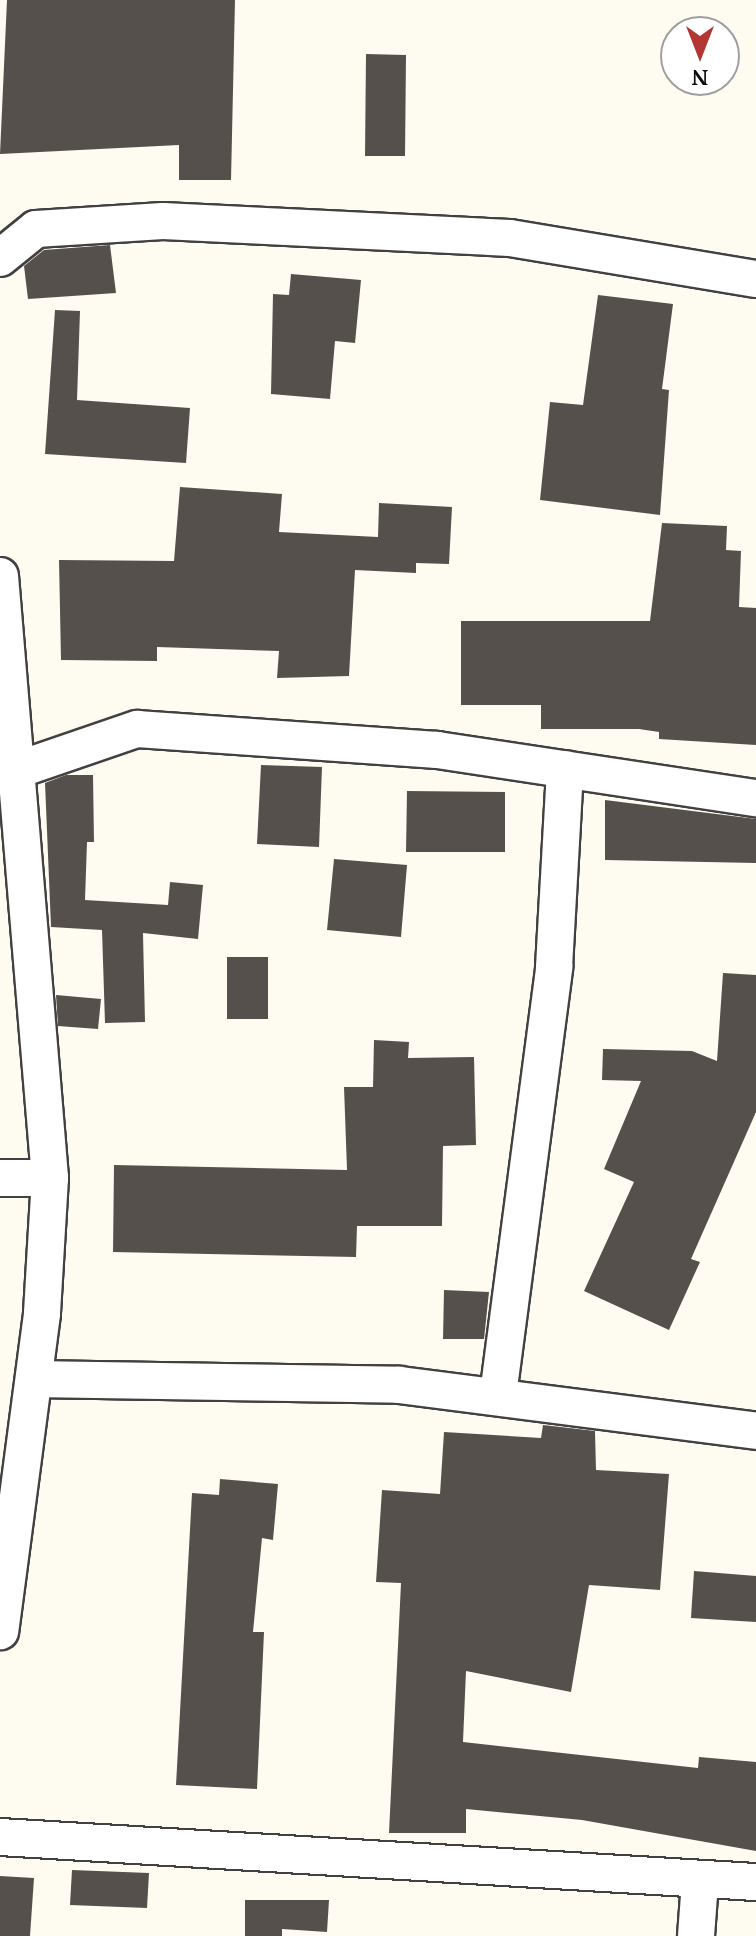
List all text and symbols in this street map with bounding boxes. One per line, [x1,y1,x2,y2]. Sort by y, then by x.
north arrow [660,16,740,96]
text: N [692,64,708,93]

